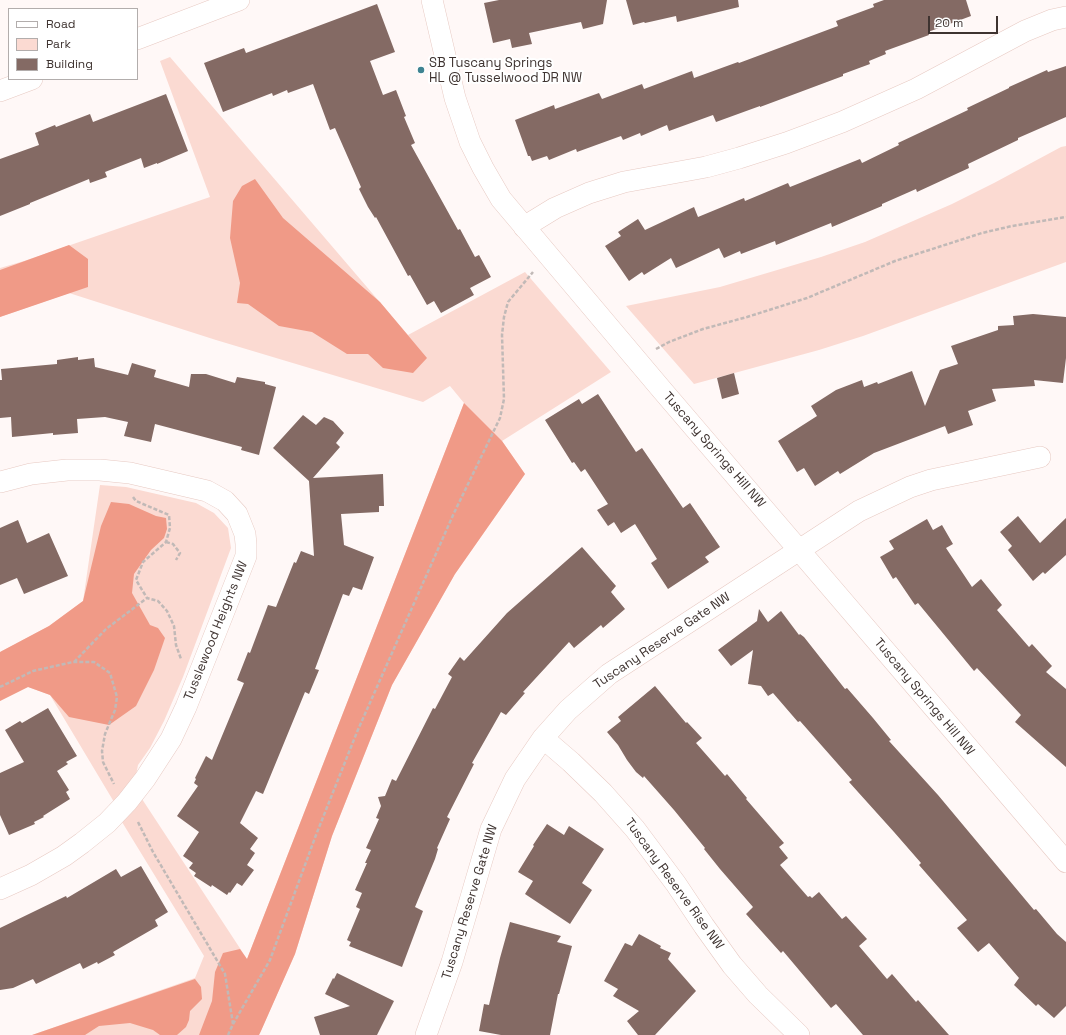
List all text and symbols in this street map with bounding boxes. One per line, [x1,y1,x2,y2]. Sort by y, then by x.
legend [8,8,138,80]
scale bar [930,8,1000,34]
text: 20 m [935,15,963,31]
text: Road [46,16,75,32]
text: Park [46,36,71,52]
place label: SB Tuscany Springs HL @ Tusselwood DR NW [429,55,582,86]
text: Building [46,56,93,72]
marker: SB Tuscany Springs HL @ Tusselwood DR NW [416,65,426,75]
street label: Tuscany Springs Hill NW [659,389,769,511]
street label: Tusslewood Heights NW [181,559,251,703]
street label: Tuscany Reserve Gate NW [591,589,733,693]
street label: Tuscany Springs Hill NW [870,635,978,759]
street label: Tuscany Reserve Rise NW [621,815,727,953]
street label: Tuscany Reserve Gate NW [439,823,501,981]

